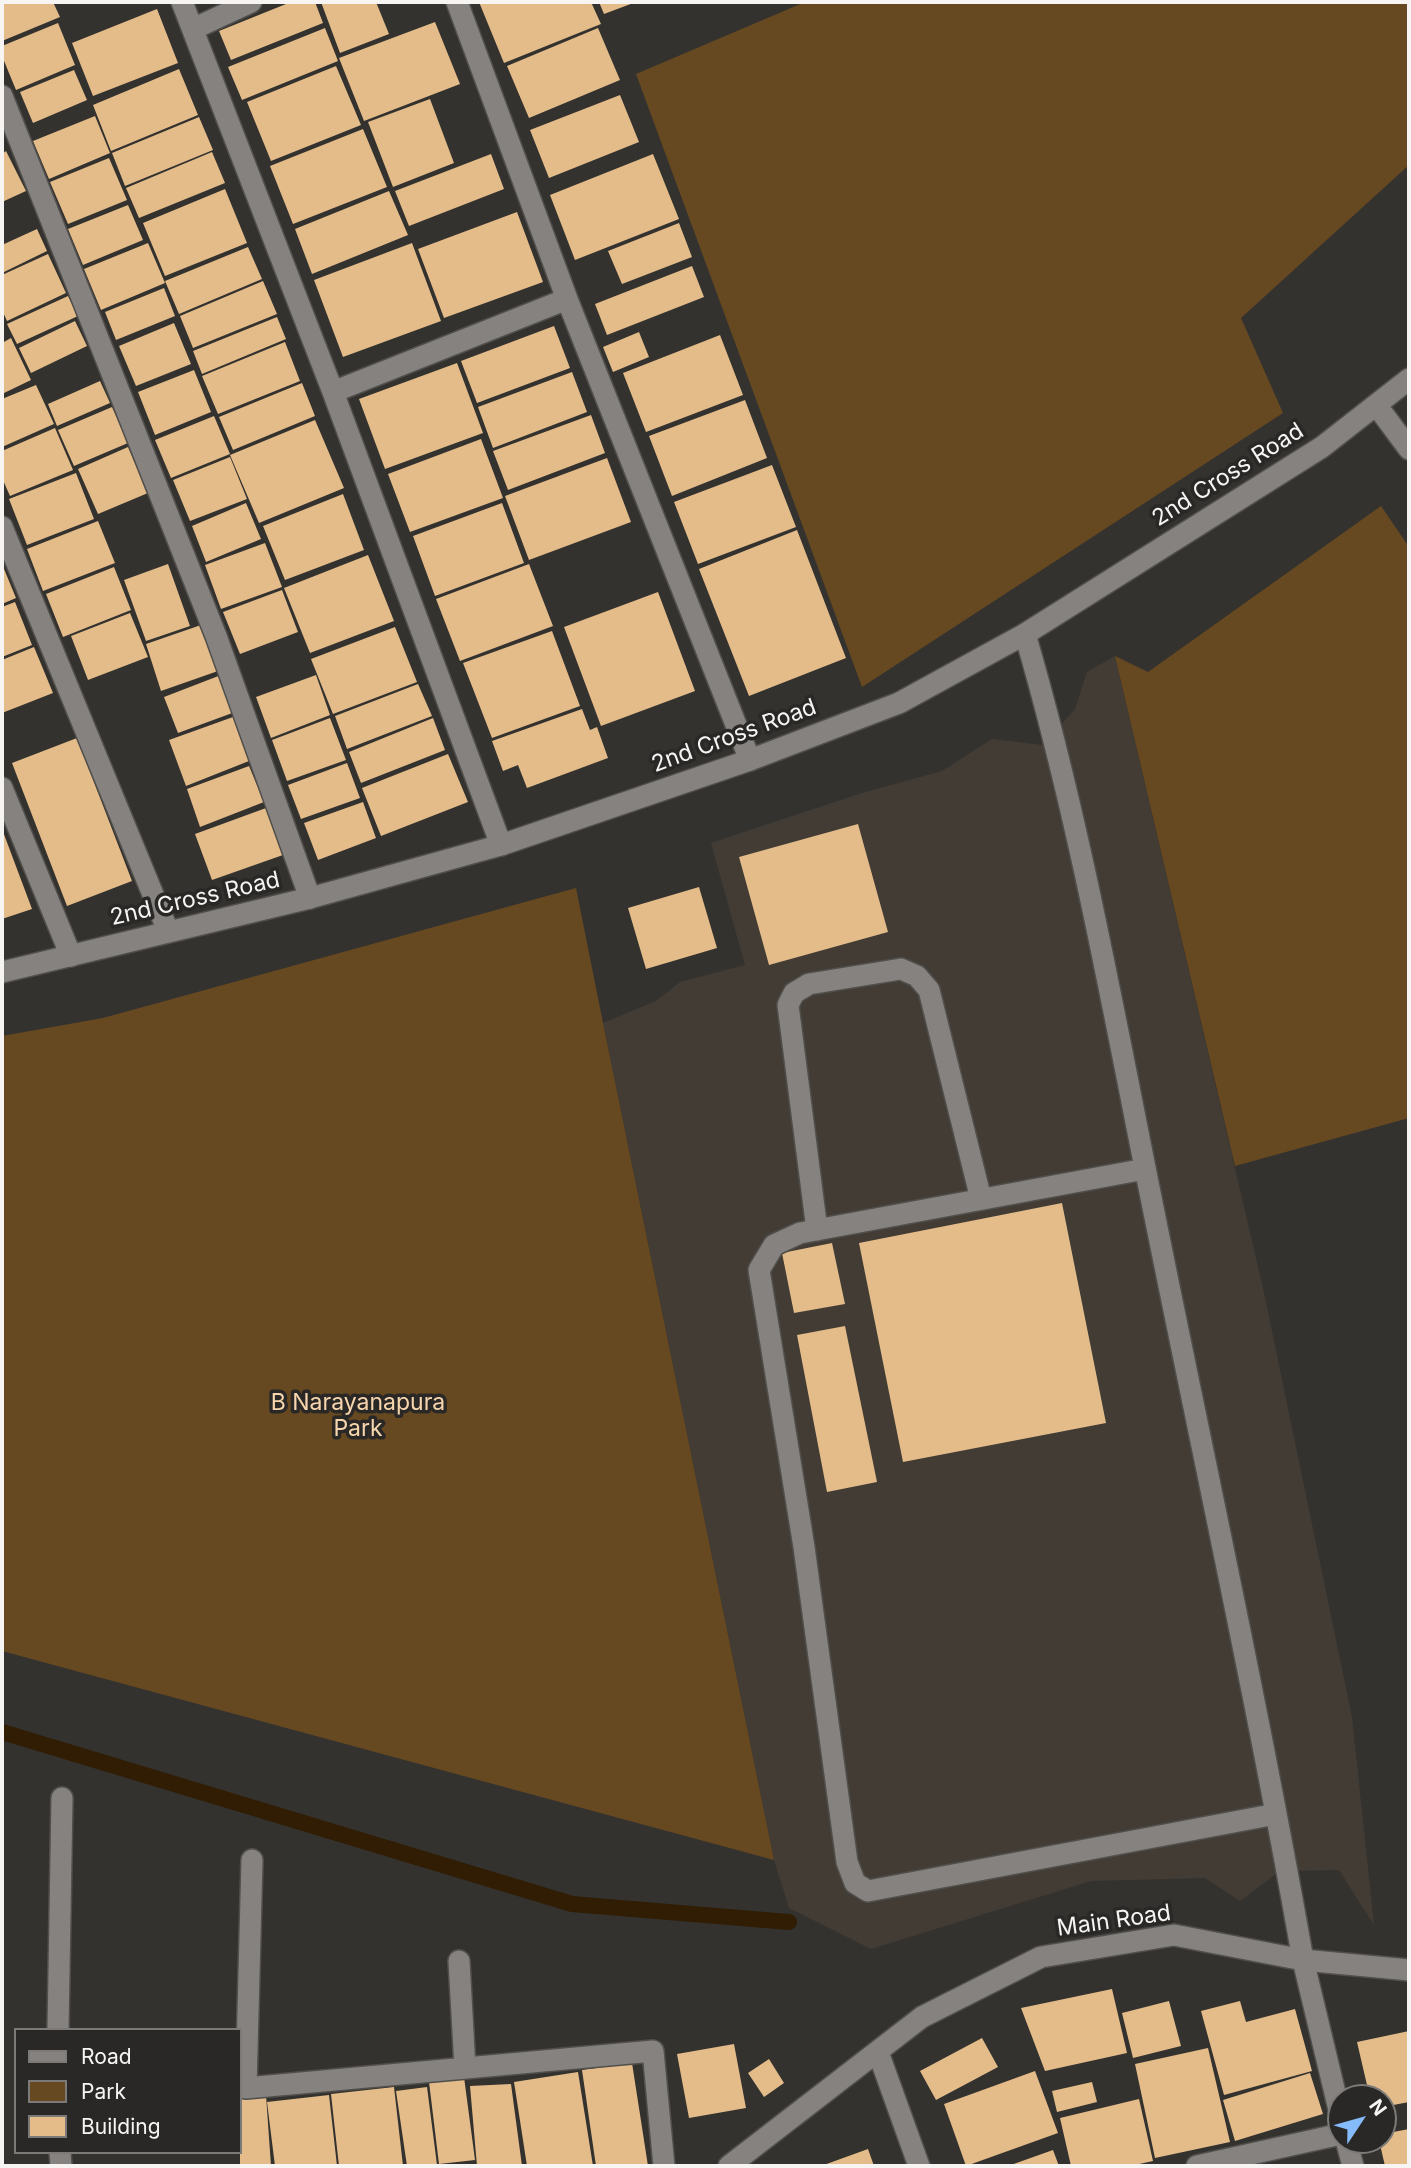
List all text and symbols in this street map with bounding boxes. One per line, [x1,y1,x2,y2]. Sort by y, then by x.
street label: 2nd Cross Road [1147,417,1309,533]
street label: 2nd Cross Road [648,693,820,779]
street label: 2nd Cross Road [107,866,283,932]
park label: B Narayanapura Park [271,1389,445,1443]
street label: Main Road [1055,1899,1173,1943]
legend [14,2028,242,2154]
text: Road [81,2044,132,2069]
text: Park [81,2079,126,2104]
north arrow [1327,2084,1397,2154]
text: N [1364,2095,1391,2120]
text: Building [81,2114,161,2139]

